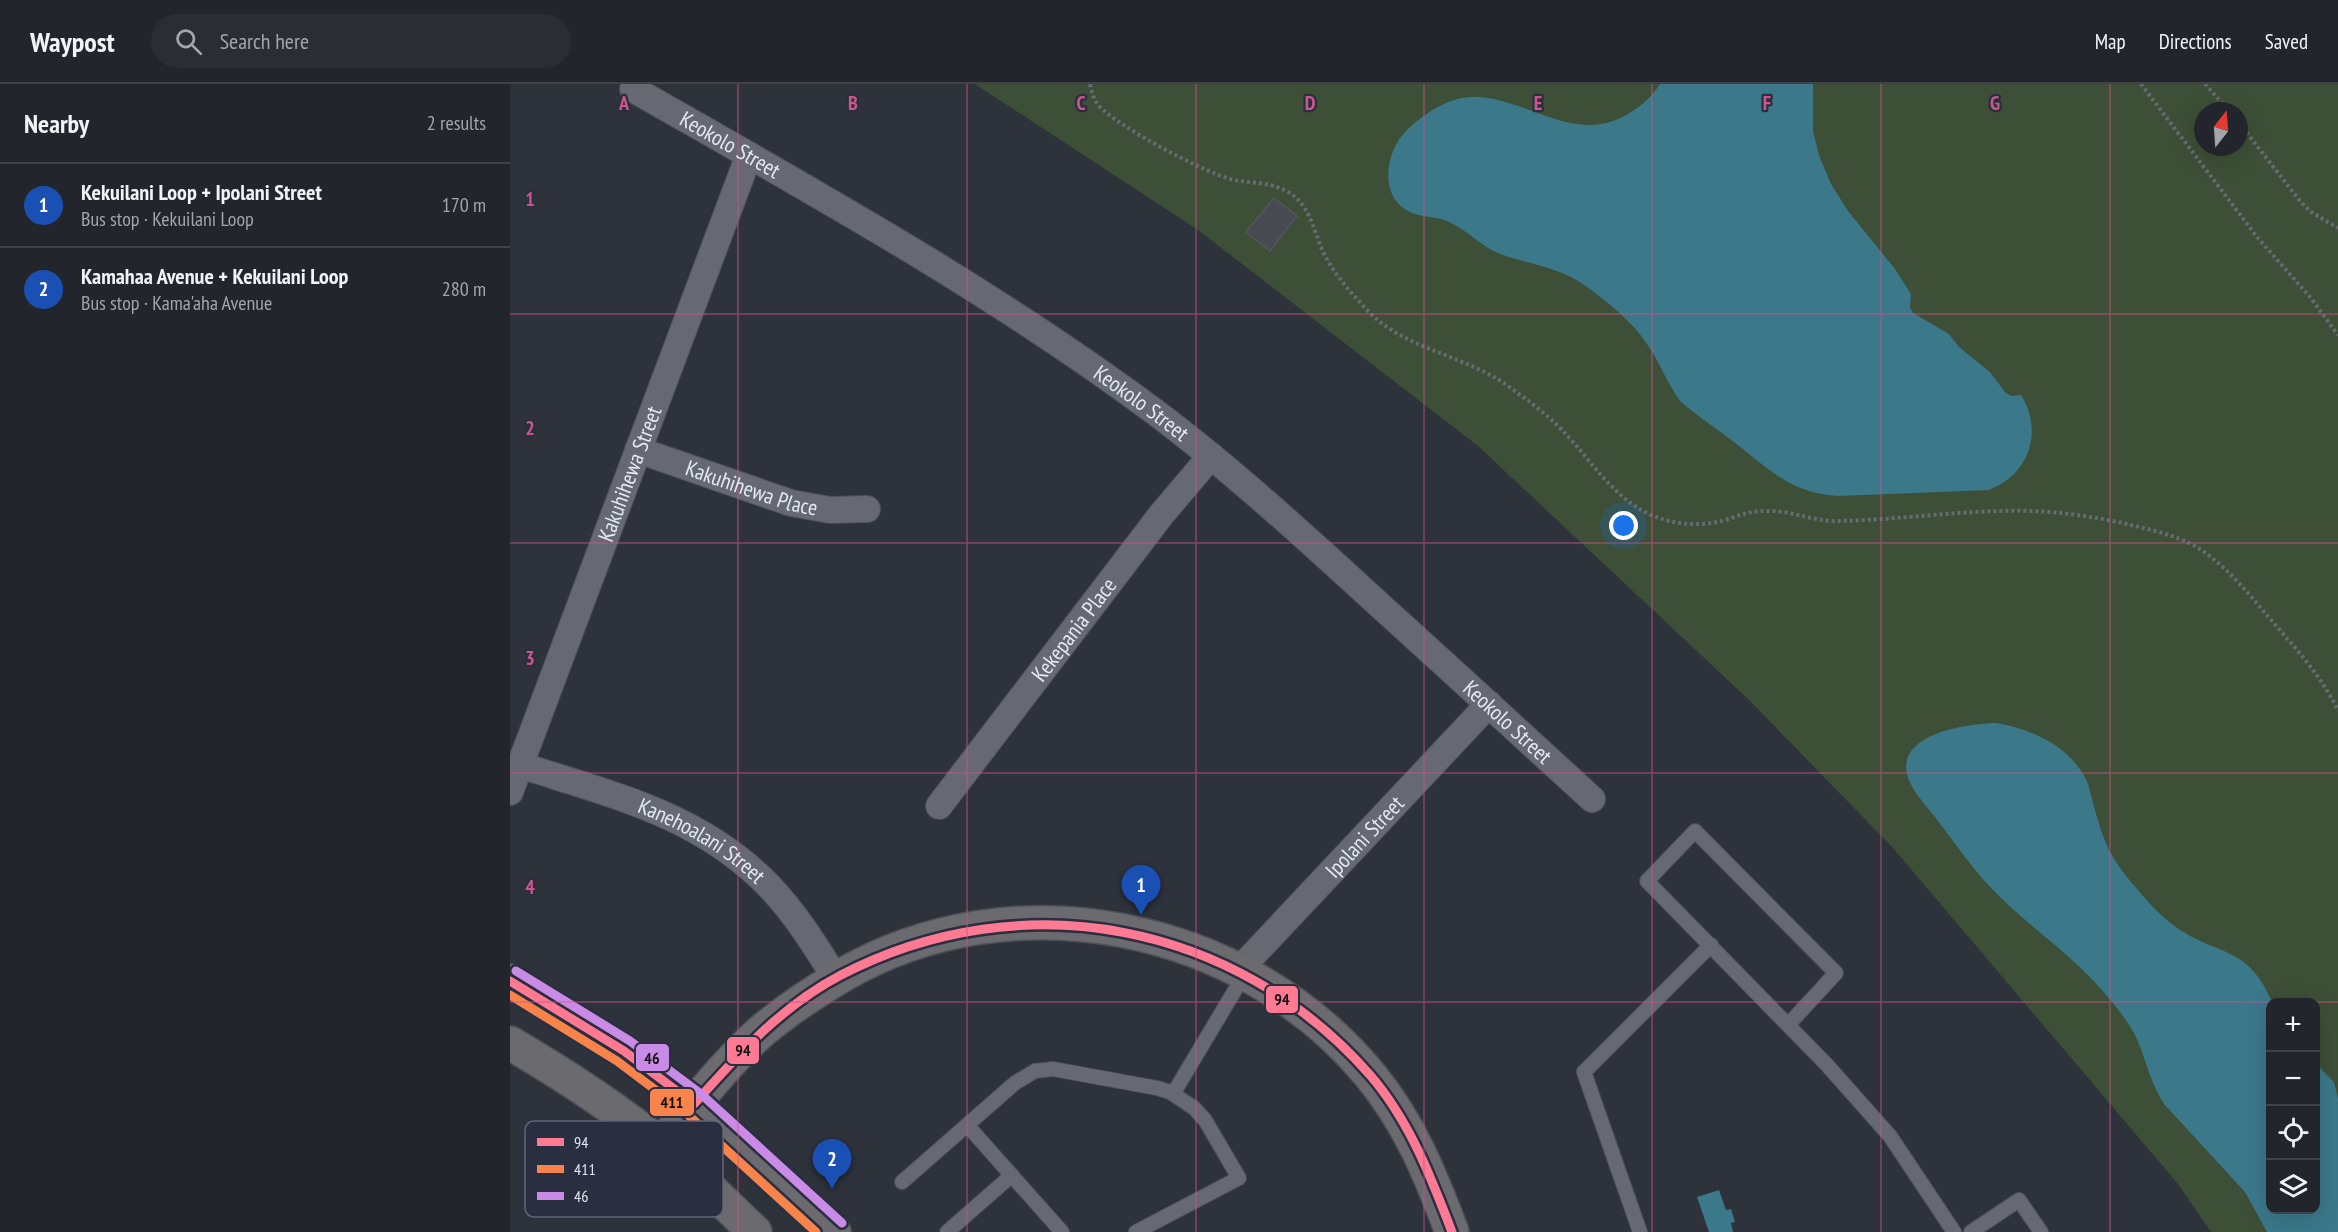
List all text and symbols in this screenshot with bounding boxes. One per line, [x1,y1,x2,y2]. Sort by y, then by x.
search box [151,14,571,68]
text: Waypost [30,23,115,60]
icon: search [172,25,205,58]
text: Search here [220,27,309,55]
text: Map [2095,28,2126,55]
text: Directions [2159,28,2232,55]
text: Saved [2265,28,2308,55]
text: A [618,90,630,116]
text: B [848,90,858,116]
text: C [1076,90,1086,116]
text: D [1305,90,1316,116]
text: E [1534,90,1542,116]
text: F [1763,90,1771,116]
text: G [1990,90,2000,116]
north arrow [2194,102,2248,156]
street label: Keokolo Street [675,105,786,184]
text: Nearby [24,107,89,140]
text: 2 results [427,110,486,136]
text: Kekuilani Loop + Ipolani Street [81,178,322,206]
text: 1 [525,186,535,212]
text: 1 [39,192,48,218]
text: 170 m [442,192,486,218]
text: Bus stop · Kekuilani Loop [81,206,254,232]
text: Kamahaa Avenue + Kekuilani Loop [81,262,348,290]
text: 2 [39,276,48,302]
text: 280 m [442,276,486,302]
text: Bus stop · Kama'aha Avenue [81,290,272,316]
street label: Keokolo Street [1089,359,1195,447]
street label: Kakuhihewa Street [591,402,668,545]
text: 2 [525,415,535,441]
street label: Kakuhihewa Place [682,454,820,522]
your location [1609,511,1638,540]
street label: Kekepania Place [1025,572,1122,687]
text: 3 [525,645,535,671]
street label: Keokolo Street [1457,674,1558,770]
street label: Ipolani Street [1319,790,1410,884]
street label: Kanehoalani Street [634,791,772,889]
pin: 1 [1122,866,1160,915]
text: 4 [525,874,535,900]
line badge: 94 [1265,985,1299,1014]
text: 94 [1274,989,1290,1009]
map controls [2266,998,2320,1214]
button: + [2266,998,2320,1052]
line badge: 94 [726,1036,760,1065]
text: 94 [735,1040,751,1060]
line badge: 46 [635,1043,670,1072]
text: 46 [644,1048,660,1068]
button: − [2266,1052,2320,1106]
line badge: 411 [649,1088,695,1117]
text: 411 [661,1092,683,1112]
button: locate [2266,1106,2320,1160]
legend [525,1121,723,1217]
text: 94 [574,1132,588,1152]
pin: 2 [812,1140,852,1189]
text: 411 [574,1159,596,1179]
button: layers [2266,1160,2320,1214]
text: 46 [574,1186,588,1206]

